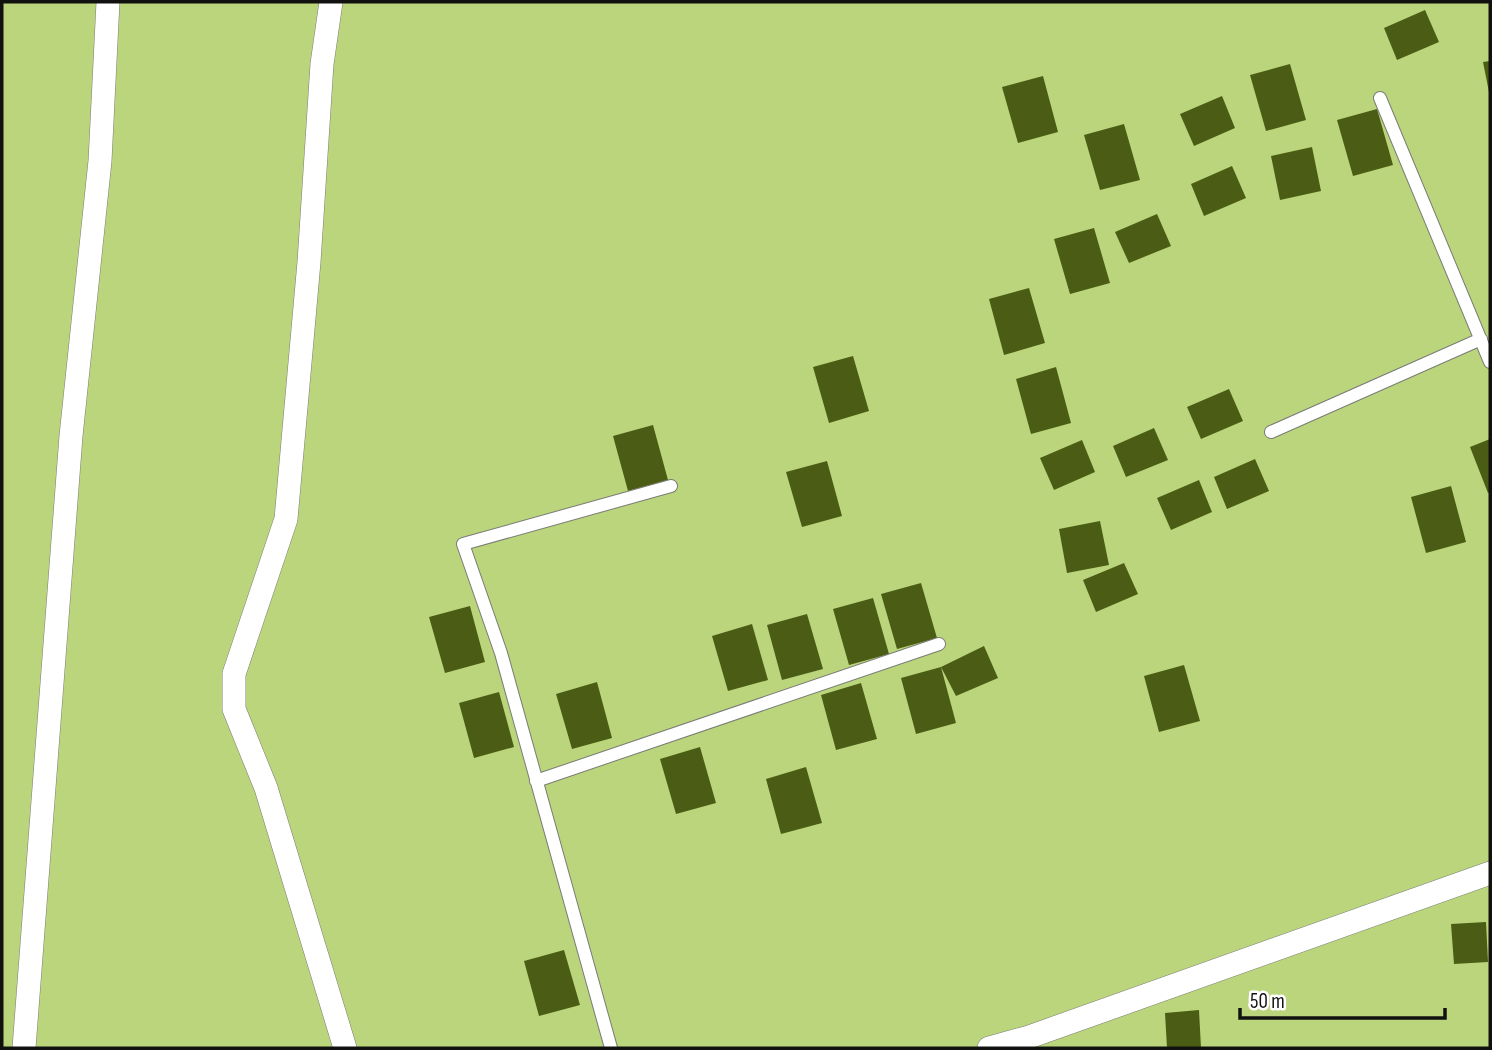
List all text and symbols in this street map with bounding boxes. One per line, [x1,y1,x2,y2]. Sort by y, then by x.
scale bar [1240,976,1445,1020]
text: 50 m [1250,989,1285,1014]

